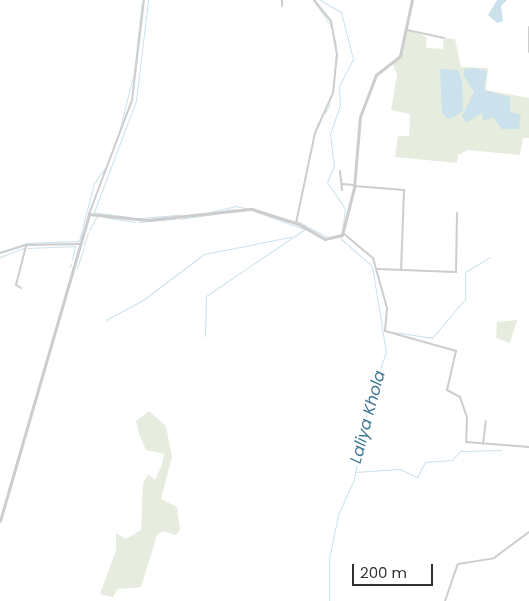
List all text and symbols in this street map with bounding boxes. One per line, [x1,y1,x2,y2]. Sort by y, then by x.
water label: Laliya Khola [346,369,390,465]
scale bar [354,554,435,586]
text: 200 m [360,562,407,583]

